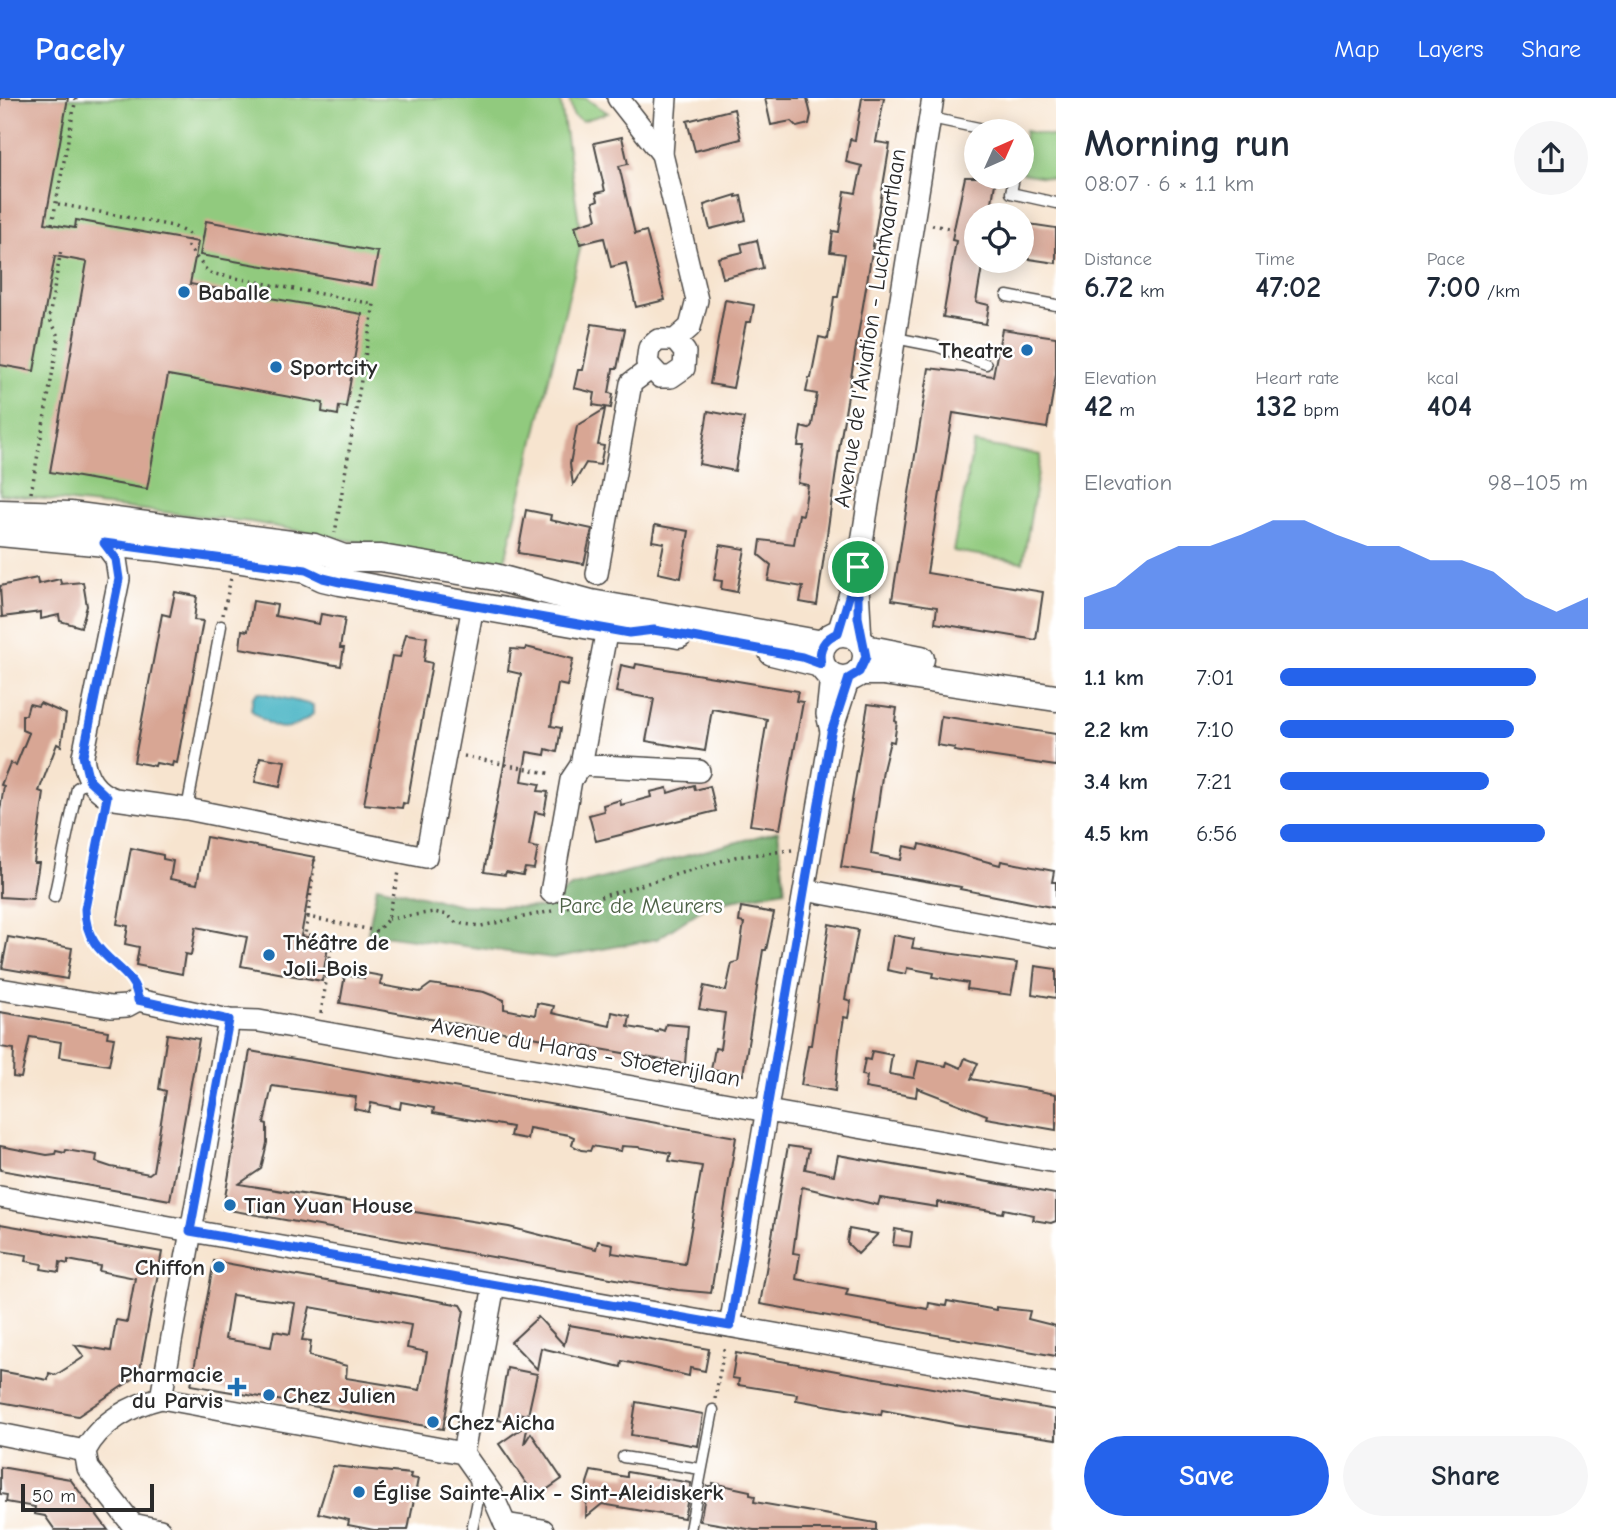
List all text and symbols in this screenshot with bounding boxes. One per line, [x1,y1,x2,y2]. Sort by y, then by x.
text: Pacely [35,30,125,68]
text: Map [1334,35,1380,63]
text: Layers [1418,35,1483,63]
text: Share [1521,35,1581,63]
north arrow [964,119,1034,189]
map controls [964,119,1034,273]
button: share [1514,121,1588,195]
text: Morning run [1084,122,1290,166]
street label: Avenue de l'Aviation - Luchtvaartlaan [828,147,912,509]
text: 08:07 · 6 × 1.1 km [1084,170,1254,197]
button: locate [964,203,1034,273]
text: Distance [1084,248,1152,270]
text: Time [1255,248,1295,270]
text: Pace [1427,248,1465,270]
text: 6.72 [1084,270,1134,305]
text: 47:02 [1255,270,1321,305]
text: 7:00 [1427,270,1481,305]
place label: Baballe [198,279,270,306]
text: km [1134,280,1165,302]
text: /km [1481,280,1520,302]
marker: Baballe [176,284,192,300]
place label: Theatre [938,337,1013,364]
marker: Theatre [1019,342,1035,358]
place label: Sportcity [290,354,378,381]
marker: Sportcity [268,359,284,375]
text: Elevation [1084,367,1157,389]
text: Heart rate [1255,367,1339,389]
text: kcal [1427,367,1459,389]
text: 42 [1084,389,1113,424]
text: 132 [1255,389,1297,424]
text: 404 [1427,389,1472,424]
text: m [1113,399,1135,421]
text: bpm [1297,399,1339,421]
text: Elevation [1084,469,1172,496]
text: 98–105 m [1488,469,1588,496]
pin [828,537,888,597]
icon: arrive [839,548,877,586]
text: 1.1 km [1084,664,1144,691]
text: 7:01 [1196,664,1234,691]
text: 2.2 km [1084,716,1149,743]
text: 7:10 [1196,716,1234,743]
text: 3.4 km [1084,768,1148,795]
text: 7:21 [1196,768,1232,795]
text: 4.5 km [1084,820,1149,847]
text: 6:56 [1196,820,1238,847]
park label: Parc de Meurers [559,892,723,919]
place label: Théâtre de Joli-Bois [283,929,389,982]
marker: Théâtre de Joli-Bois [261,947,277,963]
street label: Avenue du Haras - Stoeterijlaan [429,1011,743,1093]
place label: Tian Yuan House [244,1192,413,1219]
marker: Tian Yuan House [222,1197,238,1213]
place label: Chiffon [135,1254,205,1281]
marker: Chiffon [211,1259,227,1275]
place label: Pharmacie du Parvis [120,1361,223,1414]
marker: Pharmacie du Parvis [229,1379,245,1395]
place label: Chez Julien [283,1382,396,1409]
marker: Chez Julien [261,1387,277,1403]
place label: Chez Aicha [447,1409,555,1436]
marker: Chez Aicha [425,1414,441,1430]
button: Save [1084,1436,1329,1516]
button: Share [1343,1436,1588,1516]
place label: Église Sainte-Alix - Sint-Aleidiskerk [373,1479,723,1506]
scale bar [21,1481,154,1513]
marker: Église Sainte-Alix - Sint-Aleidiskerk [351,1484,367,1500]
text: 50 m [32,1485,76,1507]

